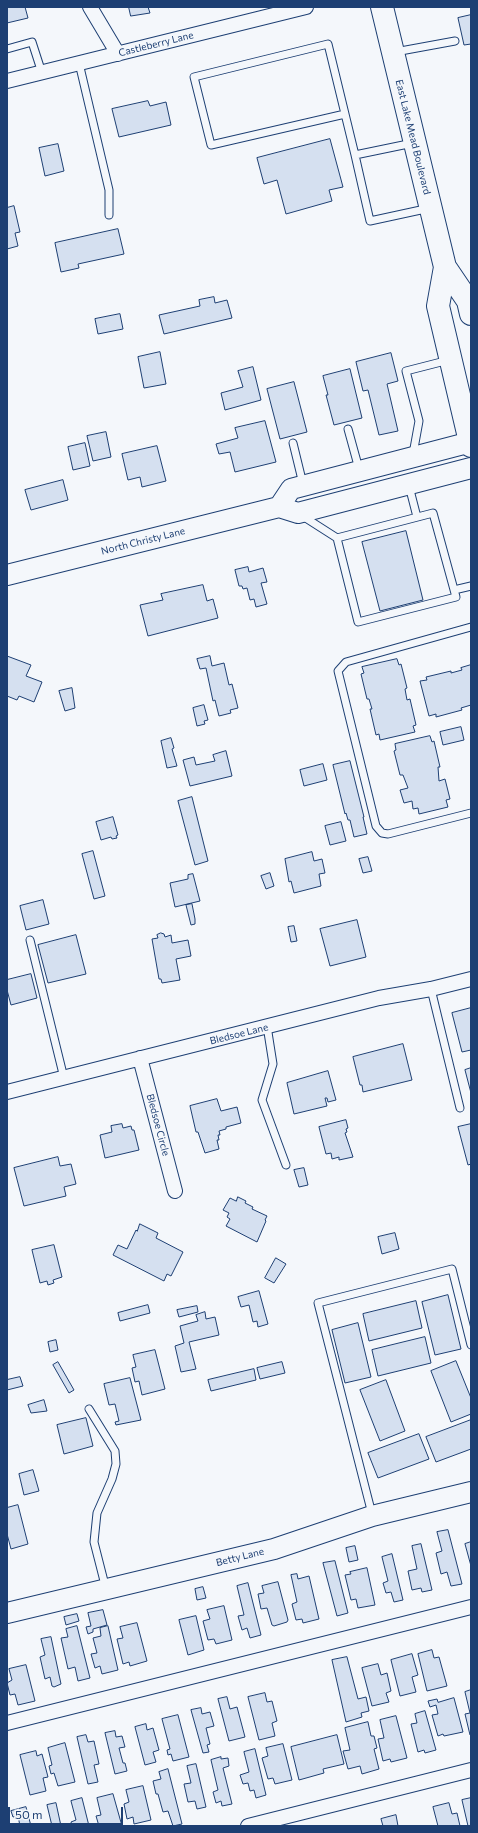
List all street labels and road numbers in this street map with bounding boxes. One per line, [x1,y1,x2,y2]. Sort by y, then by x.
street label: Castleberry Lane [117,29,195,59]
street label: East Lake Mead Boulevard [393,78,433,196]
street label: North Christy Lane [100,525,186,557]
street label: Bledsoe Lane [209,1021,269,1047]
street label: Bledsoe Circle [144,1093,172,1157]
street label: Betty Lane [215,1545,265,1569]

